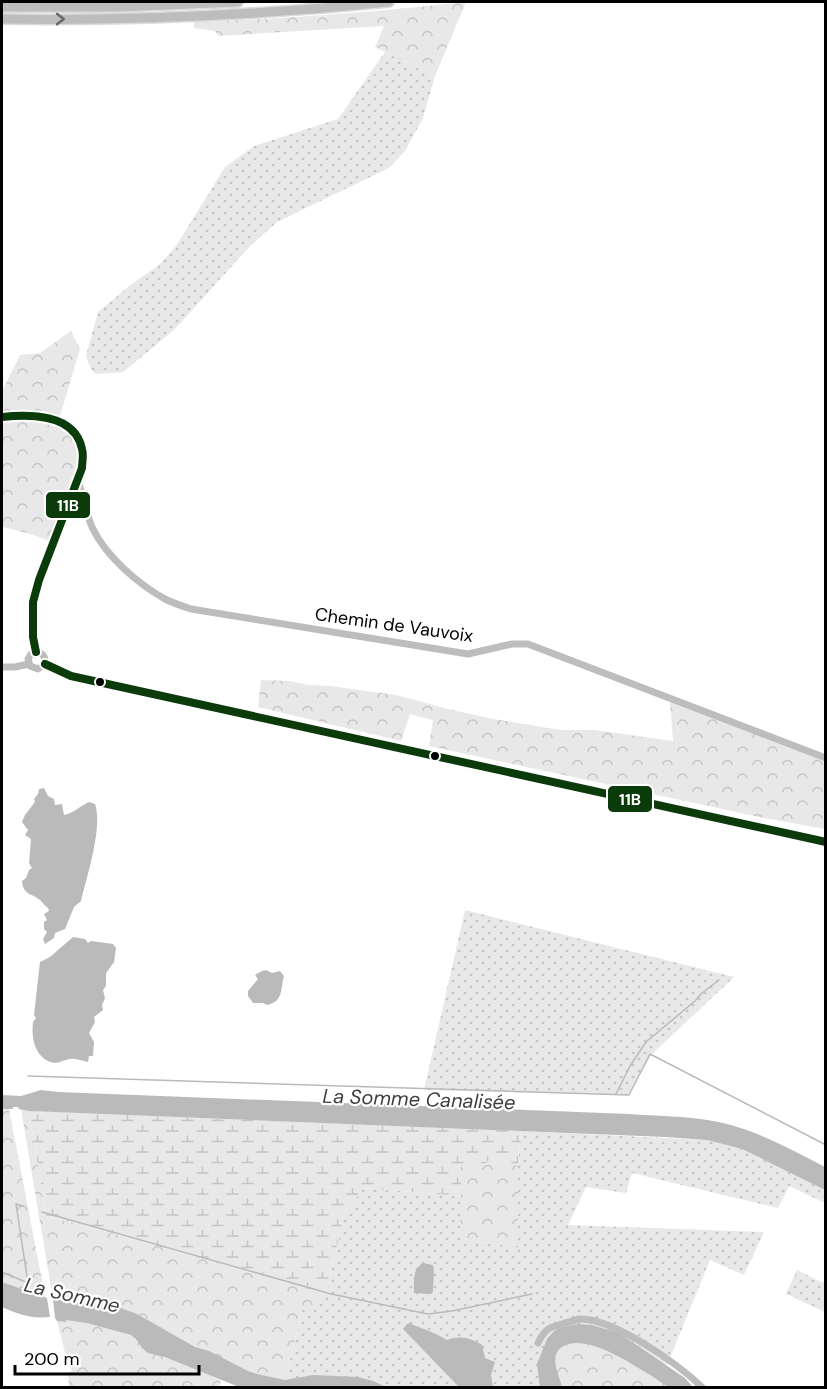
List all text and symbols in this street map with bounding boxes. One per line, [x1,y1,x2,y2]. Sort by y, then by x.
one-way arrow [55,13,64,25]
line badge: 11B [45,491,91,519]
text: 11B [57,495,79,516]
street label: Chemin de Vauvoix [313,602,475,648]
unlabelled marker [94,676,106,688]
unlabelled marker [429,750,441,762]
line badge: 11B [607,785,653,813]
text: 11B [619,789,641,810]
water label: La Somme Canalisée [322,1083,516,1115]
water label: La Somme [22,1271,122,1319]
scale bar [15,1338,200,1376]
text: 200 m [24,1347,80,1371]

